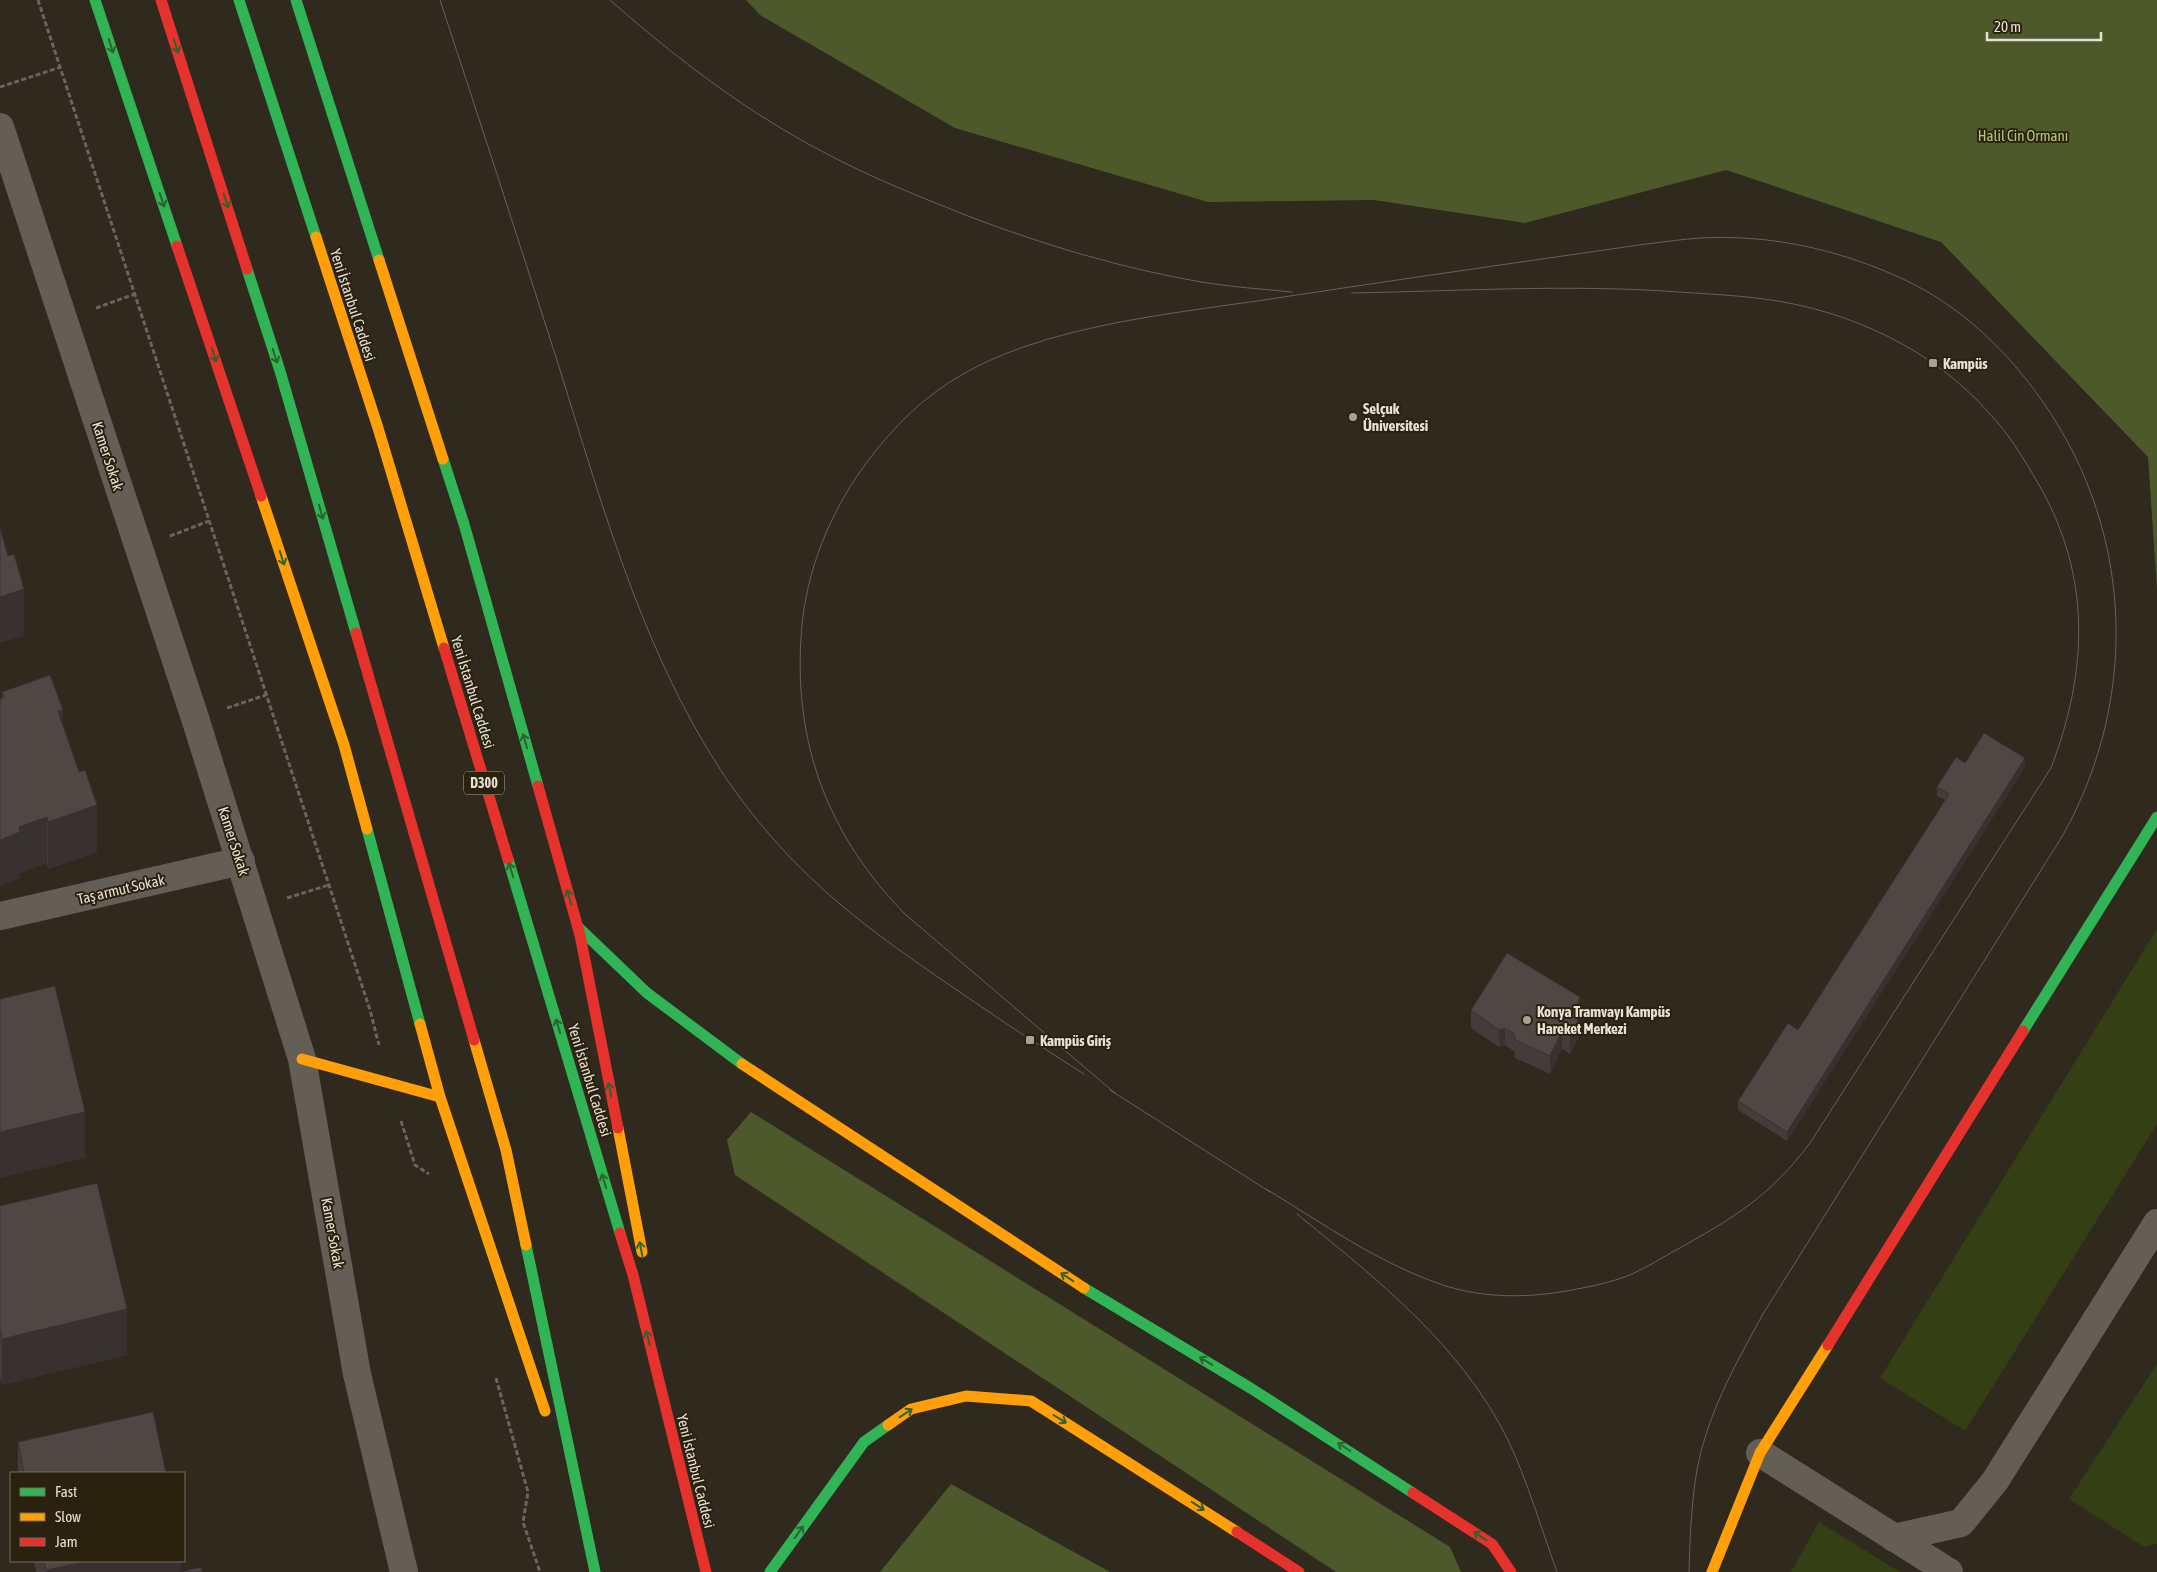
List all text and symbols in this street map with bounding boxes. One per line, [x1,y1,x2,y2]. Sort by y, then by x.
scale bar [1987,10,2101,42]
text: 20 m [1994,18,2021,35]
one-way arrow [107,38,116,54]
one-way arrow [172,38,181,54]
park label: Halil Cin Ormanı [1978,127,2068,144]
one-way arrow [158,192,168,208]
one-way arrow [221,193,231,209]
street label: Yeni İstanbul Caddesi [327,247,379,363]
one-way arrow [210,346,219,362]
one-way arrow [271,347,281,363]
place label: Kampüs [1943,355,1988,372]
marker: Kampüs [1927,357,1939,369]
place label: Selçuk Üniversitesi [1363,400,1428,434]
marker: Selçuk Üniversitesi [1347,411,1359,423]
street label: Kamer Sokak [89,419,127,493]
one-way arrow [317,503,327,519]
one-way arrow [278,550,287,566]
street label: Yeni İstanbul Caddesi [448,634,498,750]
one-way arrow [520,733,530,749]
road number: D300 [464,771,504,794]
street label: Kamer Sokak [215,804,253,878]
one-way arrow [505,862,515,878]
street label: Taş armut Sokak [76,871,167,907]
one-way arrow [564,889,574,905]
place label: Konya Tramvayı Kampüs Hareket Merkezi [1537,1003,1671,1037]
marker: Konya Tramvayı Kampüs Hareket Merkezi [1521,1014,1533,1026]
one-way arrow [552,1018,562,1034]
street label: Yeni İstanbul Caddesi [565,1022,615,1138]
place label: Kampüs Giriş [1040,1032,1112,1049]
marker: Kampüs Giriş [1024,1034,1036,1046]
one-way arrow [605,1082,615,1098]
one-way arrow [599,1174,609,1190]
street label: Kamer Sokak [318,1196,348,1270]
one-way arrow [636,1242,646,1258]
one-way arrow [1060,1271,1074,1282]
one-way arrow [643,1330,652,1346]
one-way arrow [1199,1356,1213,1366]
one-way arrow [899,1408,913,1418]
street label: Yeni İstanbul Caddesi [674,1412,718,1530]
one-way arrow [1053,1414,1067,1425]
one-way arrow [1337,1441,1351,1452]
legend [10,1472,185,1562]
text: Fast [55,1483,77,1500]
one-way arrow [1190,1501,1204,1511]
text: Slow [55,1508,81,1525]
one-way arrow [794,1526,804,1540]
one-way arrow [1473,1530,1487,1541]
text: Jam [55,1533,78,1550]

